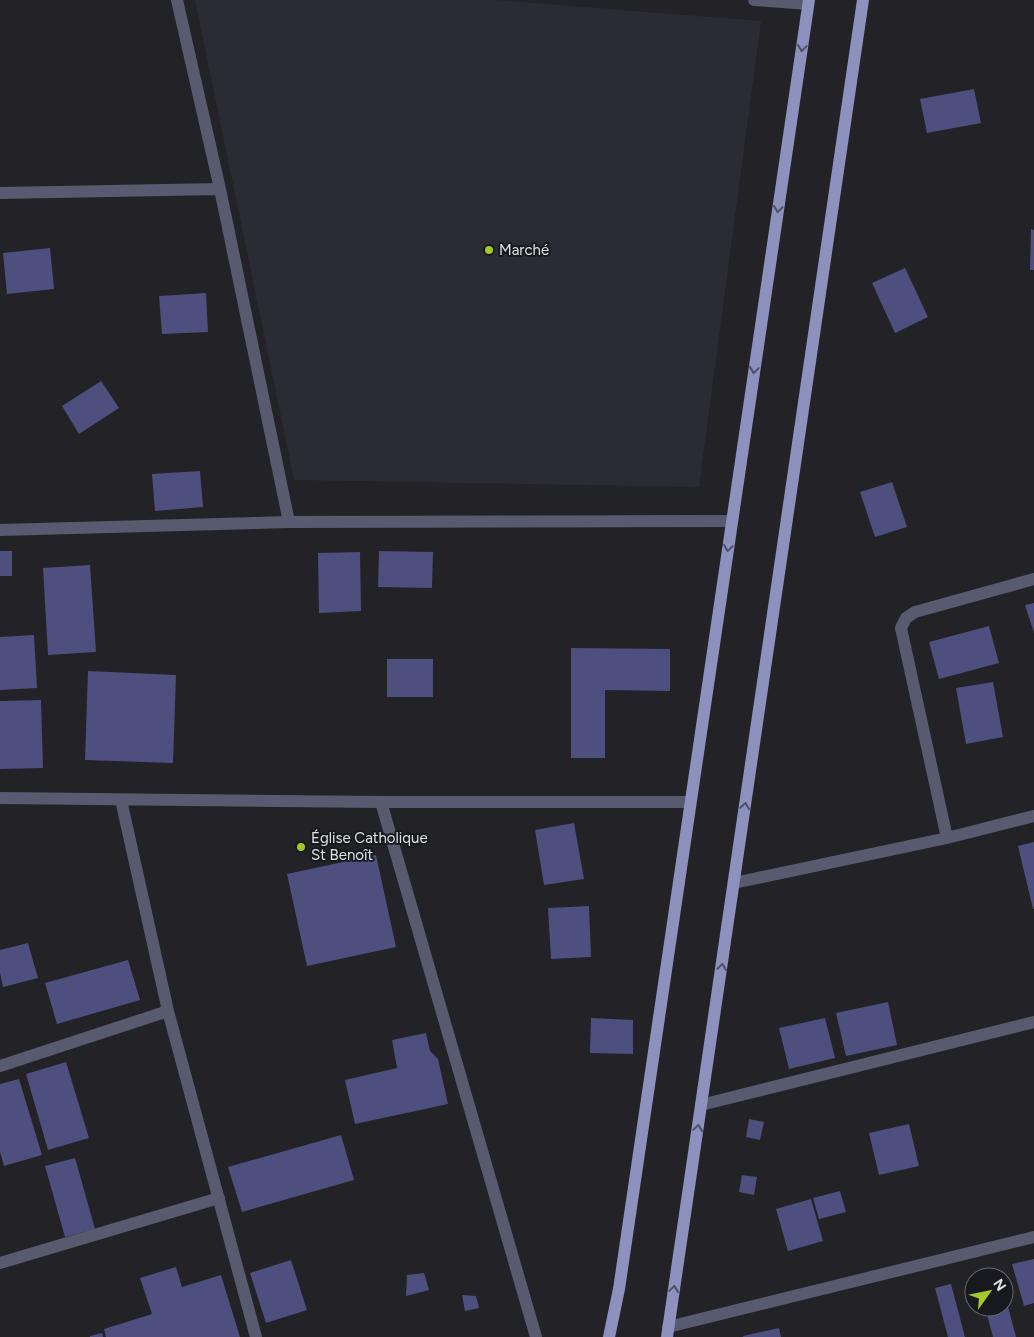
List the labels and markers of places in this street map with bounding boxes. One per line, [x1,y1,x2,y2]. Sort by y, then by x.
place label: Marché [499,241,549,259]
marker: Marché [483,244,495,256]
place label: Église Catholique St Benoît [311,829,428,864]
marker: Église Catholique St Benoît [295,841,307,853]

